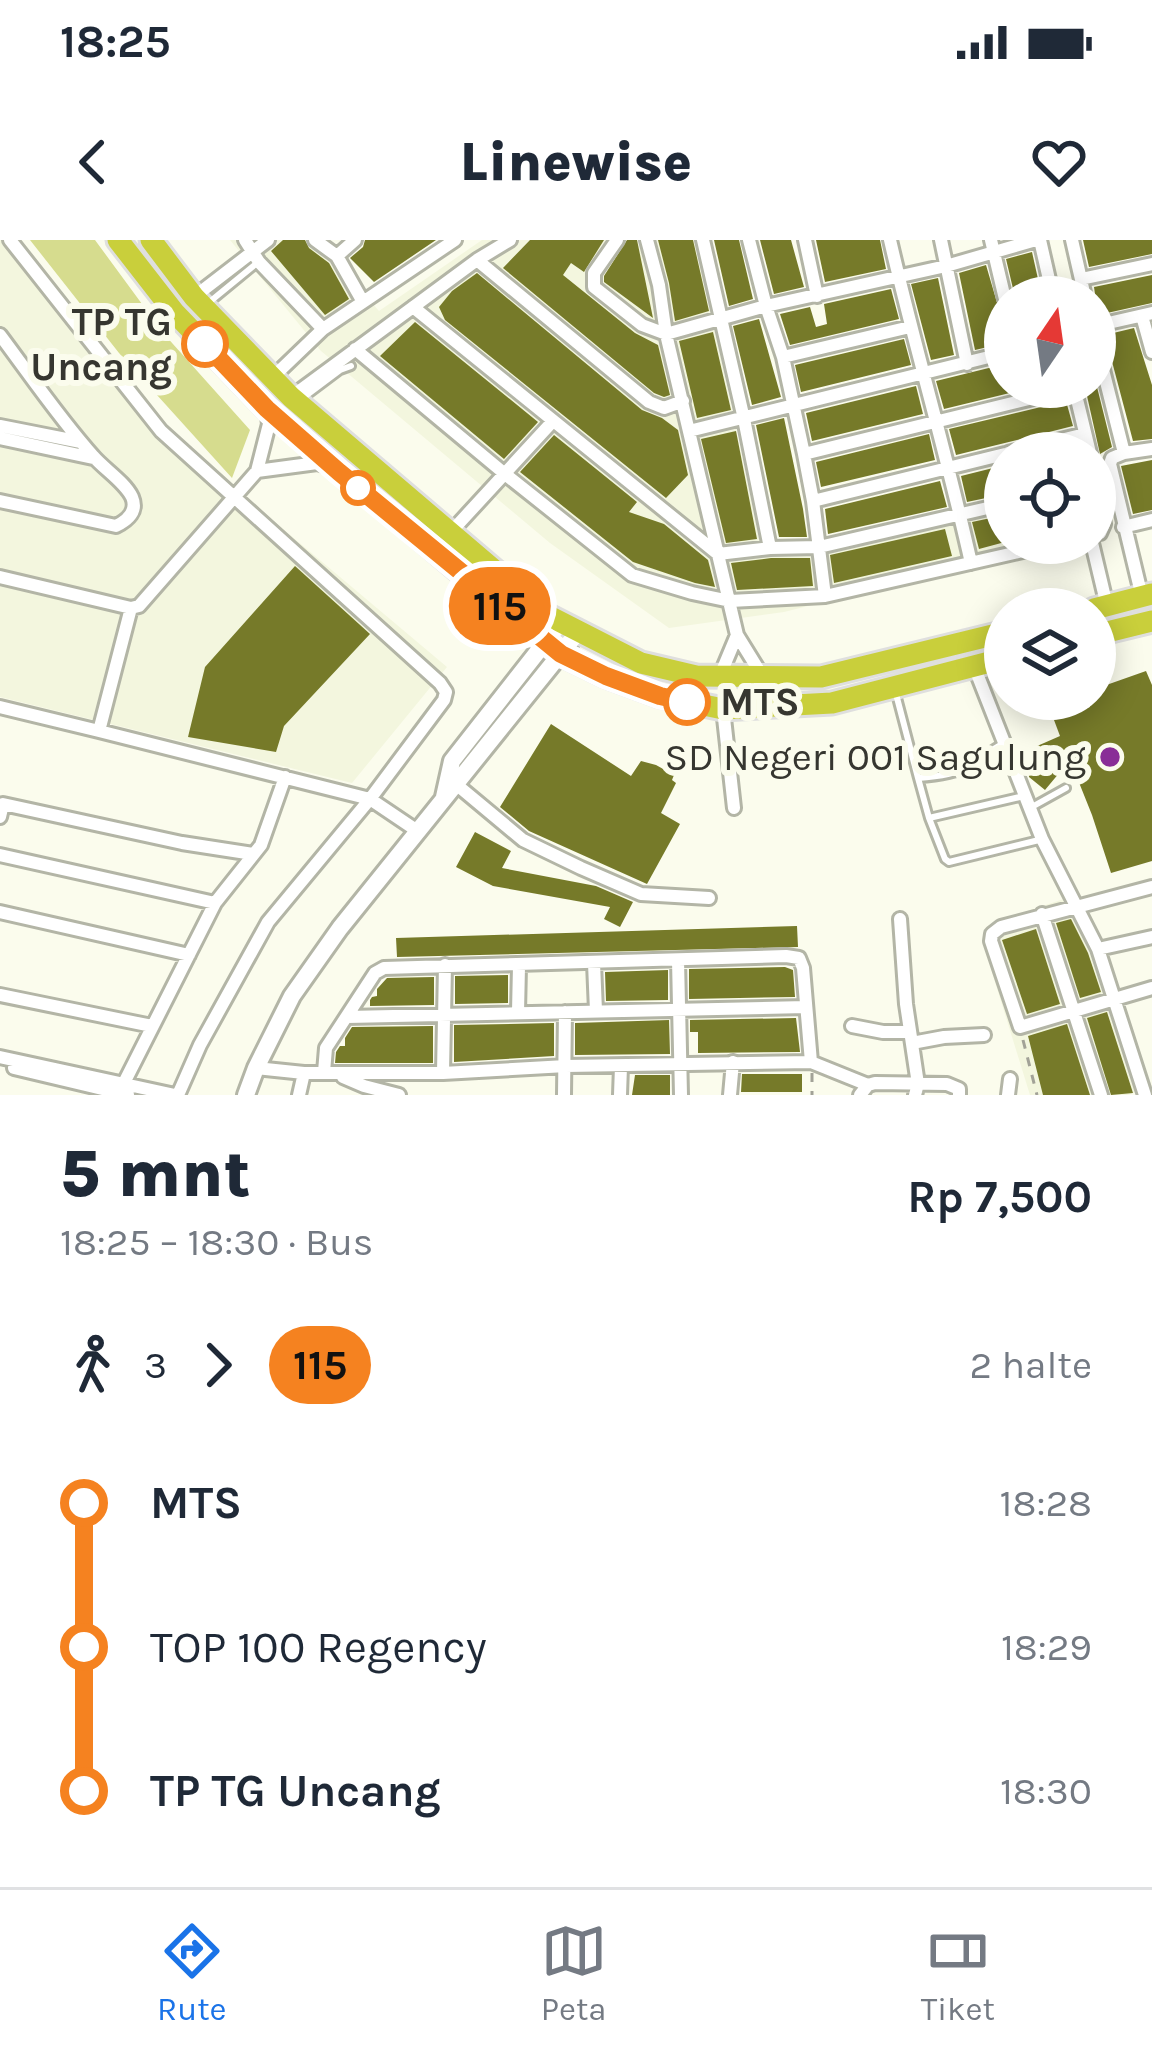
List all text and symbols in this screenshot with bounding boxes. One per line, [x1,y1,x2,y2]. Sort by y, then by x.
text: 18:25 [60,16,171,68]
icon: back [60,129,126,195]
icon: heart [1026,129,1092,195]
text: Linewise [460,130,692,194]
north arrow [984,276,1116,408]
map controls [984,276,1116,720]
place label: TP TG Uncang [30,299,172,390]
marker: TP TG Uncang [183,322,227,366]
button: locate [984,432,1116,564]
unlabelled marker [342,472,374,504]
line badge: 115 [431,567,569,645]
text: 115 [473,581,527,631]
button: layers [984,588,1116,720]
place label: MTS [720,679,800,725]
marker: MTS [665,680,709,724]
place label: SD Negeri 001 Sagulung [664,734,1086,780]
marker: SD Negeri 001 Sagulung [1097,744,1123,770]
text: 5 mnt [60,1135,251,1213]
text: Rp 7,500 [907,1171,1092,1223]
text: 18:25 – 18:30 · Bus [60,1219,373,1265]
icon: walk [60,1332,126,1398]
icon: forward [185,1332,251,1398]
text: 115 [293,1340,347,1390]
text: 3 [144,1342,167,1388]
text: 2 halte [970,1342,1092,1388]
text: MTS [150,1477,242,1529]
text: 18:28 [1000,1480,1092,1526]
text: TOP 100 Regency [150,1621,487,1673]
text: 18:29 [1001,1624,1092,1670]
text: TP TG Uncang [150,1765,441,1817]
text: 18:30 [1000,1768,1092,1814]
tab: Rute [157,1918,227,2028]
tab: Peta [541,1918,607,2028]
tab: Tiket [921,1918,995,2028]

